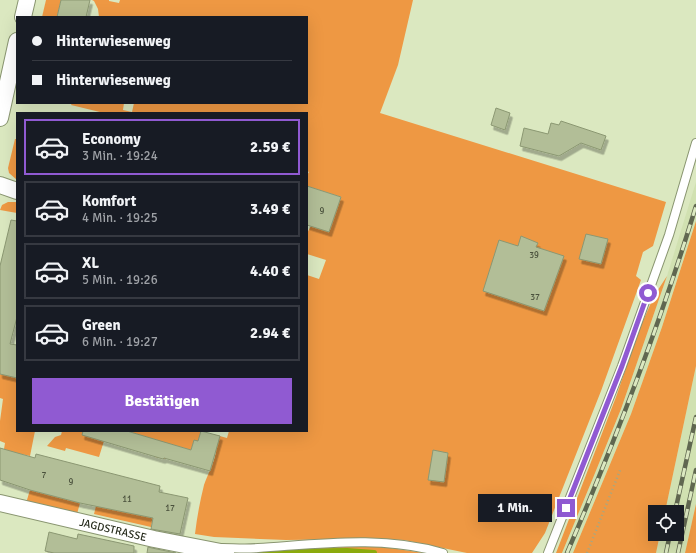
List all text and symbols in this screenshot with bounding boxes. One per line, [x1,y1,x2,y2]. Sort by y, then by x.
text: Hinterwiesenweg [56,32,171,50]
text: Hinterwiesenweg [56,71,171,89]
icon: car [34,129,70,165]
text: Economy [82,130,141,148]
text: 2.59 € [250,138,290,156]
text: 3 Min. · 19:24 [82,148,158,164]
icon: car [34,191,70,227]
text: Komfort [82,192,136,210]
text: 3.49 € [250,200,290,218]
house number: 9 [320,206,325,217]
text: 4 Min. · 19:25 [82,210,158,226]
house number: 39 [529,250,539,261]
icon: car [34,253,70,289]
text: XL [82,254,99,272]
text: 4.40 € [250,262,290,280]
text: 5 Min. · 19:26 [82,272,158,288]
route start [639,284,657,302]
house number: 37 [530,292,540,303]
icon: car [34,315,70,351]
text: Green [82,316,121,334]
text: 2.94 € [250,324,290,342]
text: 6 Min. · 19:27 [82,334,158,350]
button: Bestätigen [32,378,292,424]
house number: 7 [42,470,47,481]
house number: 9 [69,477,74,488]
house number: 11 [122,494,132,505]
callout: 1 Min. [478,494,552,522]
route end [557,499,575,517]
text: 1 Min. [497,500,533,516]
house number: 17 [165,503,175,514]
map controls [648,505,684,541]
button: locate [648,505,684,541]
street label: JAGDSTRASSE [78,516,148,544]

